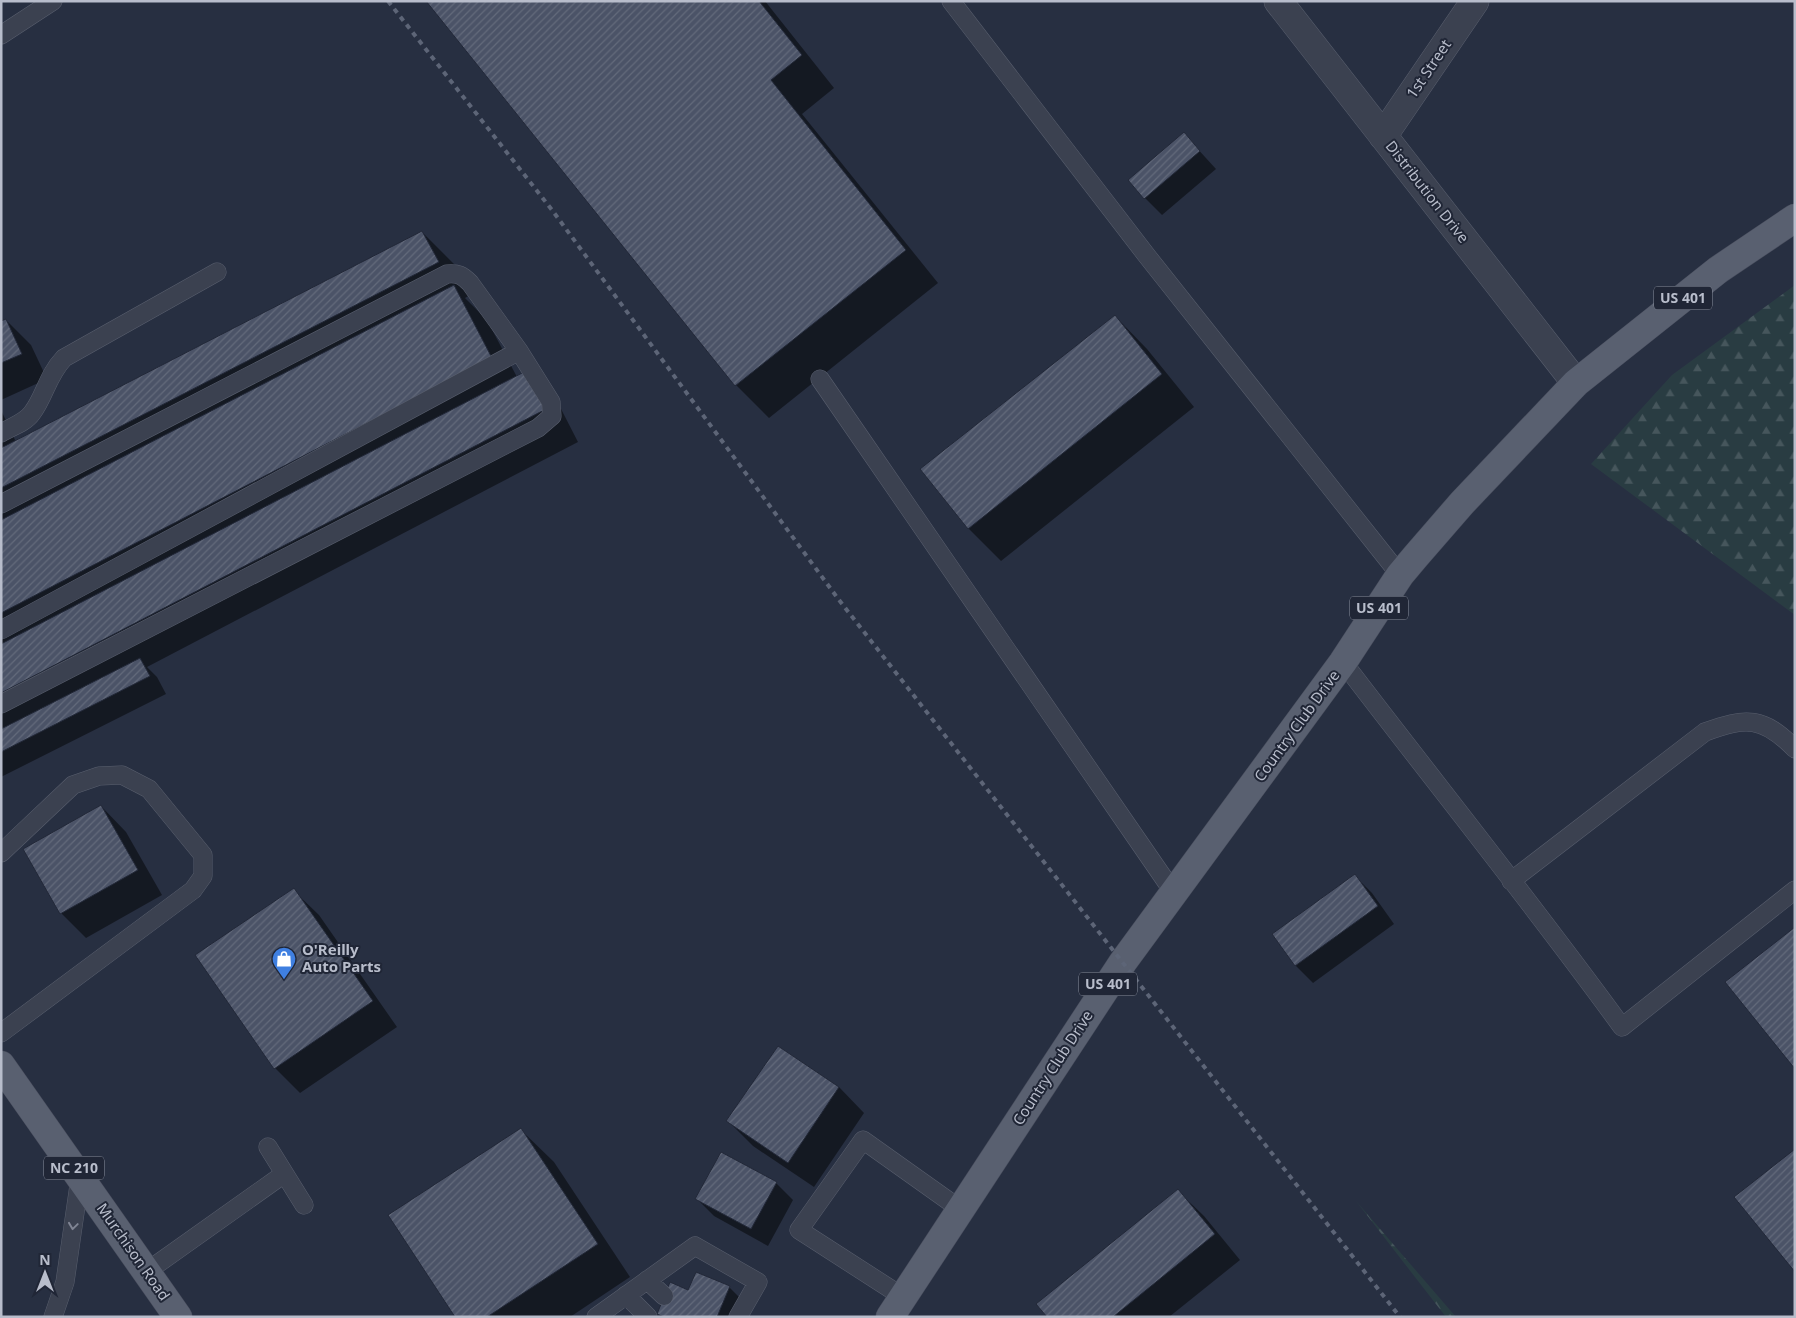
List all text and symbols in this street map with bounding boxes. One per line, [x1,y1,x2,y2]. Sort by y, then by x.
street label: 1st Street [1401,35,1456,102]
street label: Distribution Drive [1382,136,1474,247]
road number: US 401 [1654,286,1712,310]
road number: US 401 [1350,596,1408,620]
street label: Country Club Drive [1249,666,1343,785]
place label: O'Reilly Auto Parts [302,939,381,976]
shop icon: O'Reilly Auto Parts [271,946,297,980]
road number: US 401 [1079,972,1137,996]
street label: Country Club Drive [1008,1006,1097,1129]
road number: NC 210 [44,1156,104,1180]
street label: Murchison Road [93,1199,175,1304]
one-way arrow [69,1222,79,1230]
north arrow [20,1248,70,1298]
text: N [39,1250,51,1269]

